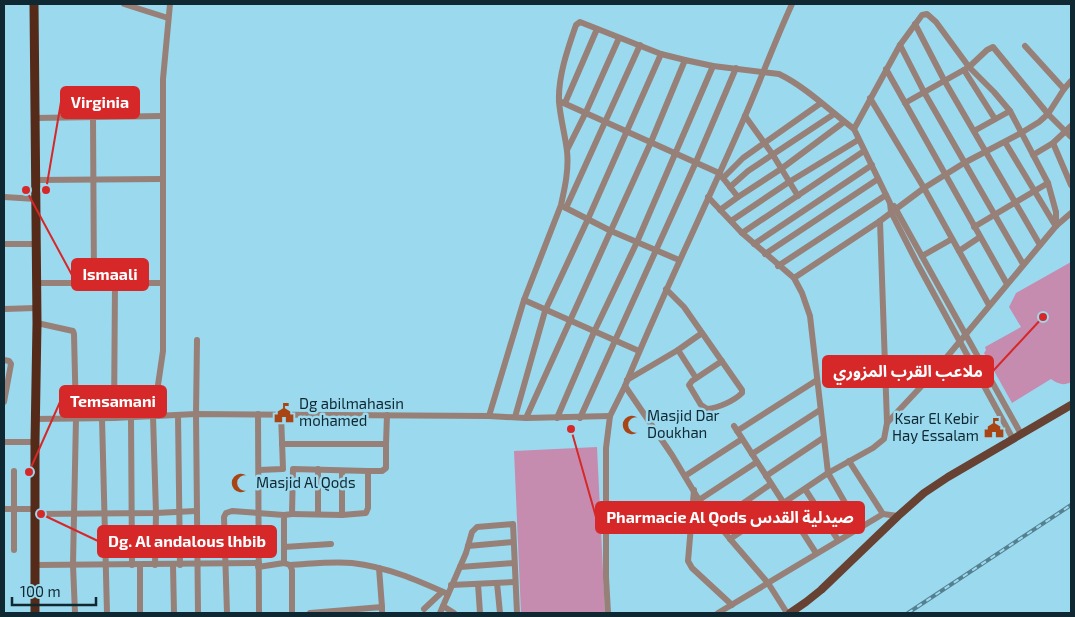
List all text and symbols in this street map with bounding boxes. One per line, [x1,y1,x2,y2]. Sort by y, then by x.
callout: Virginia [61,87,139,118]
text: Virginia [71,92,129,111]
callout: Ismaali [72,259,148,290]
text: Ismaali [82,264,138,283]
callout: ملاعب القرب المزوري [823,356,993,387]
text: ملاعب القرب المزوري [833,361,983,385]
callout: Temsamani [60,386,166,417]
text: Temsamani [70,391,156,410]
place label: Dg abilmahasin mohamed [299,394,404,429]
public building icon: Dg abilmahasin mohamed [273,402,295,424]
place label: Masjid Dar Doukhan [647,406,720,441]
place label: Ksar El Kebir Hay Essalam [892,409,979,444]
mosque icon: Masjid Dar Doukhan [621,414,643,436]
public building icon: Ksar El Kebir Hay Essalam [983,417,1005,439]
mosque icon: Masjid Al Qods [230,472,252,494]
place label: Masjid Al Qods [256,473,356,492]
callout: Pharmacie Al Qods صيدلية القدس [596,502,864,533]
text: Pharmacie Al Qods صيدلية القدس [606,507,854,527]
callout: Dg. Al andalous lhbib [98,526,276,557]
text: Dg. Al andalous lhbib [108,531,266,550]
scale bar [12,574,96,606]
text: 100 m [20,582,61,600]

